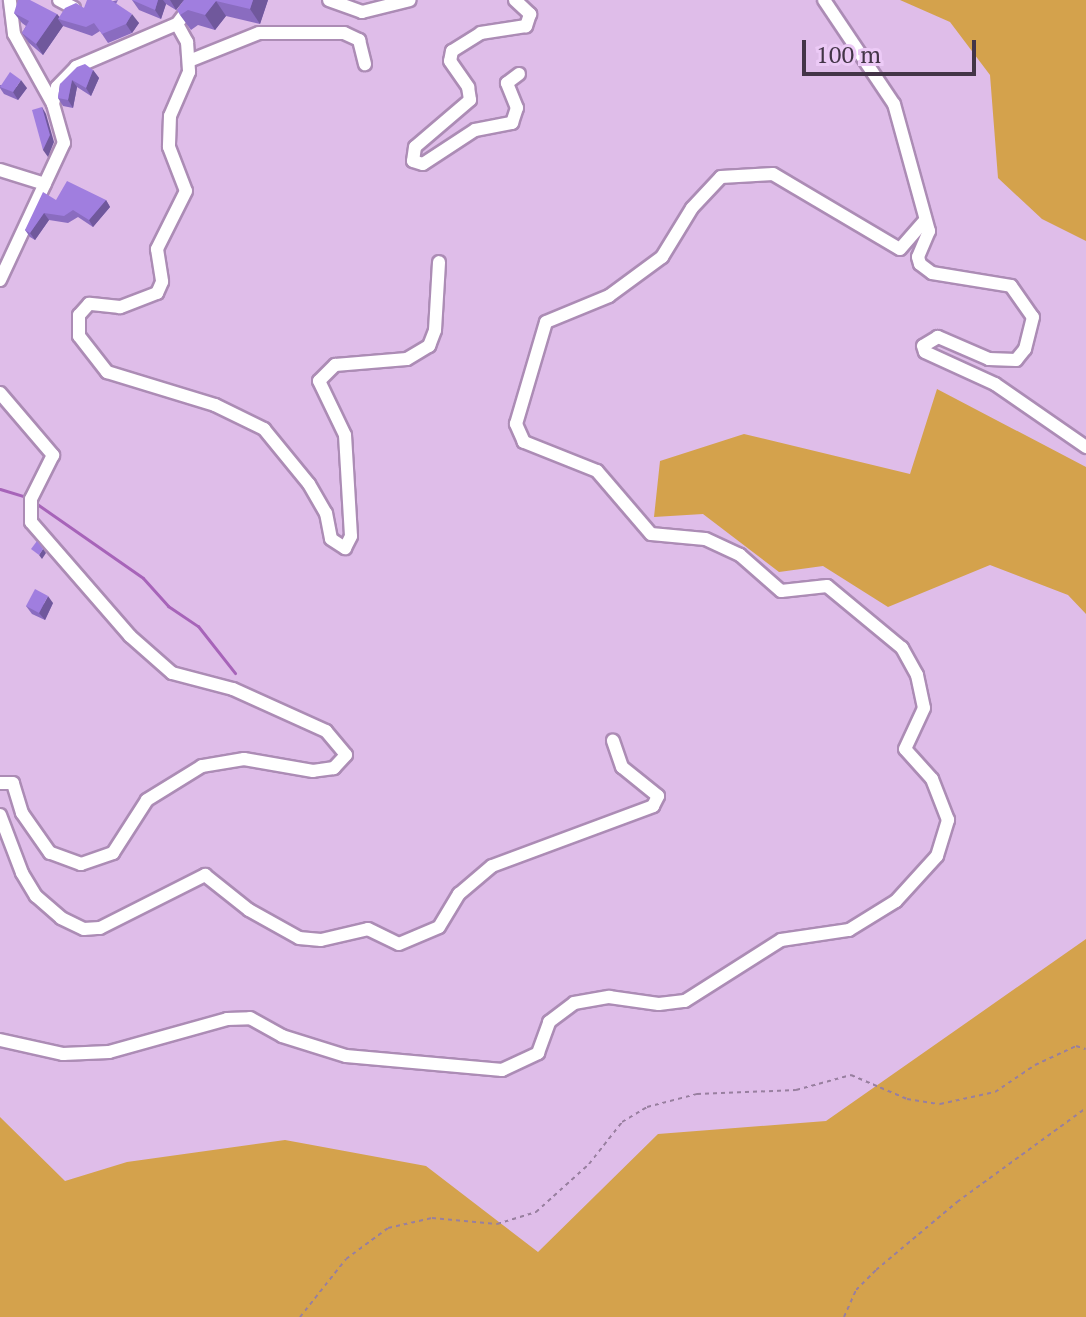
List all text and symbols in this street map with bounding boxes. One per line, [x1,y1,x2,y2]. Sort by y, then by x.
scale bar [806,24,980,74]
text: 100 m [816,38,881,70]

